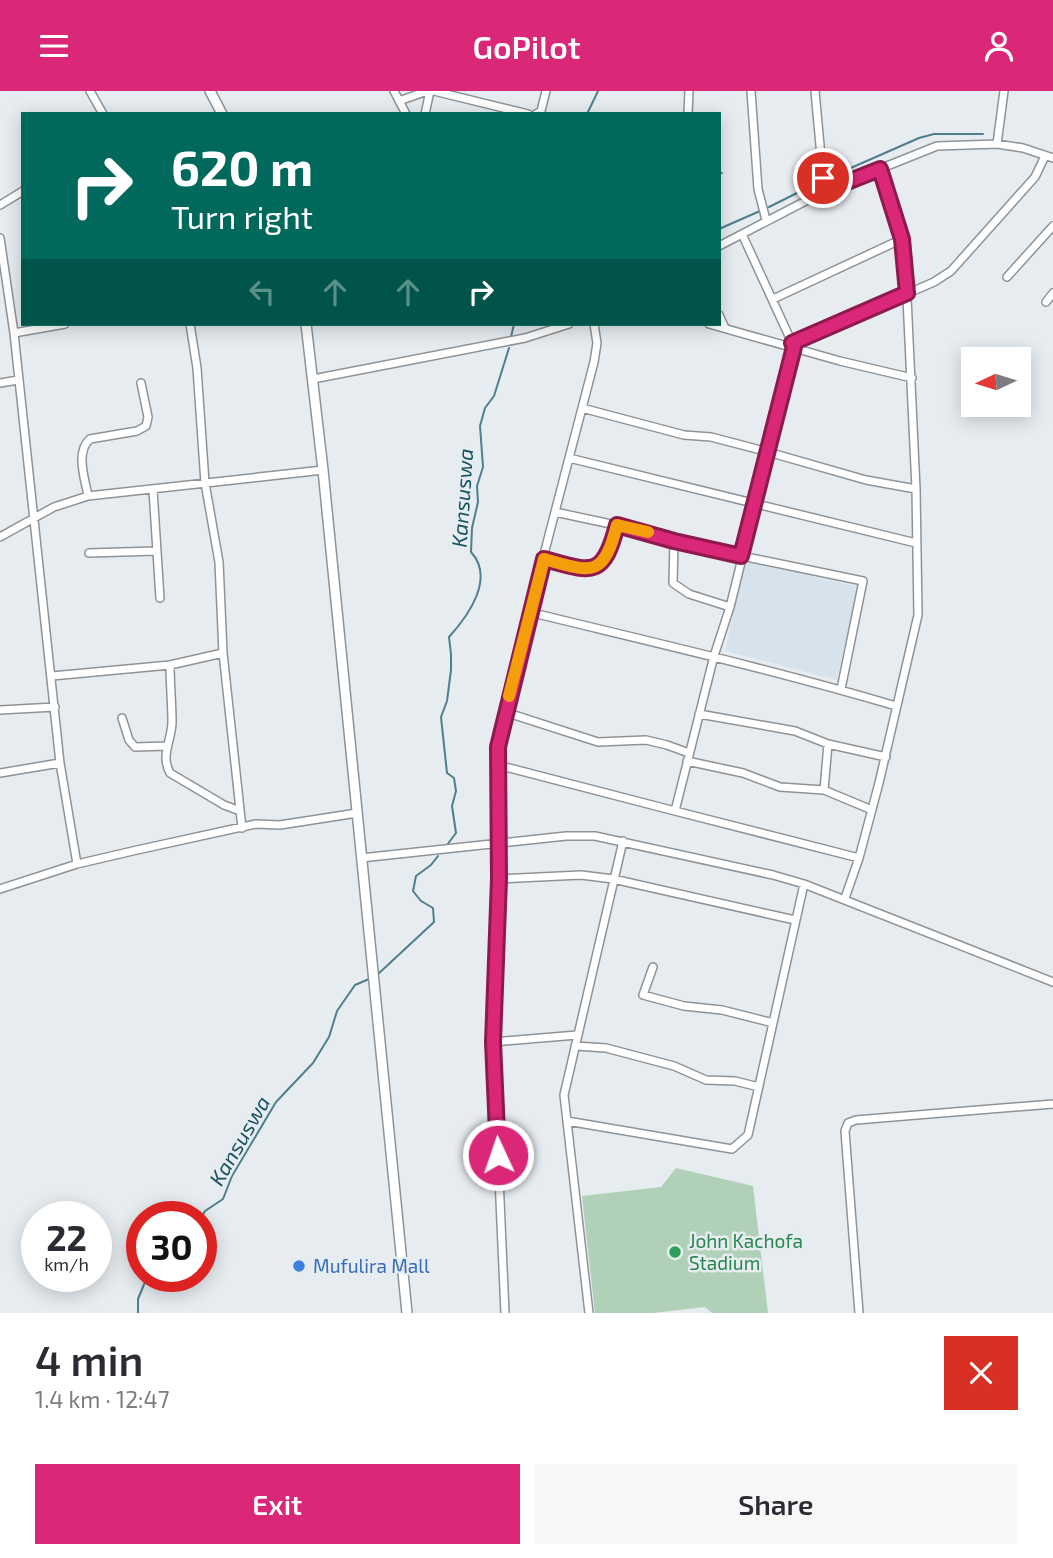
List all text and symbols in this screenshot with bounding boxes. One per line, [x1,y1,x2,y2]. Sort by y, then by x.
icon: menu [35,27,73,65]
text: GoPilot [472,27,581,65]
icon: person [980,27,1018,65]
text: 620 m [171,137,313,196]
icon: right [56,140,147,231]
pin [793,148,853,208]
icon: arrive [804,159,842,197]
text: Turn right [171,197,313,235]
icon: left [243,273,281,311]
icon: ahead [316,273,354,311]
icon: ahead [389,273,427,311]
icon: right [462,273,500,311]
north arrow [961,347,1031,417]
map controls [961,347,1031,417]
water label: Kansuswa [446,447,477,548]
water label: Kansuswa [203,1091,274,1190]
position arrow [461,1118,535,1192]
speed limit sign: 30 [126,1201,217,1292]
text: 22 [46,1216,87,1258]
place label: John Kachofa Stadium [689,1229,803,1274]
marker: John Kachofa Stadium [667,1244,683,1260]
text: km/h [44,1253,89,1275]
place label: Mufulira Mall [313,1254,430,1277]
marker: Mufulira Mall [291,1258,307,1274]
text: 4 min [35,1334,144,1384]
button: close [944,1336,1018,1410]
text: 1.4 km · 12:47 [35,1385,169,1413]
button: Exit [35,1464,520,1544]
button: Share [534,1464,1018,1544]

